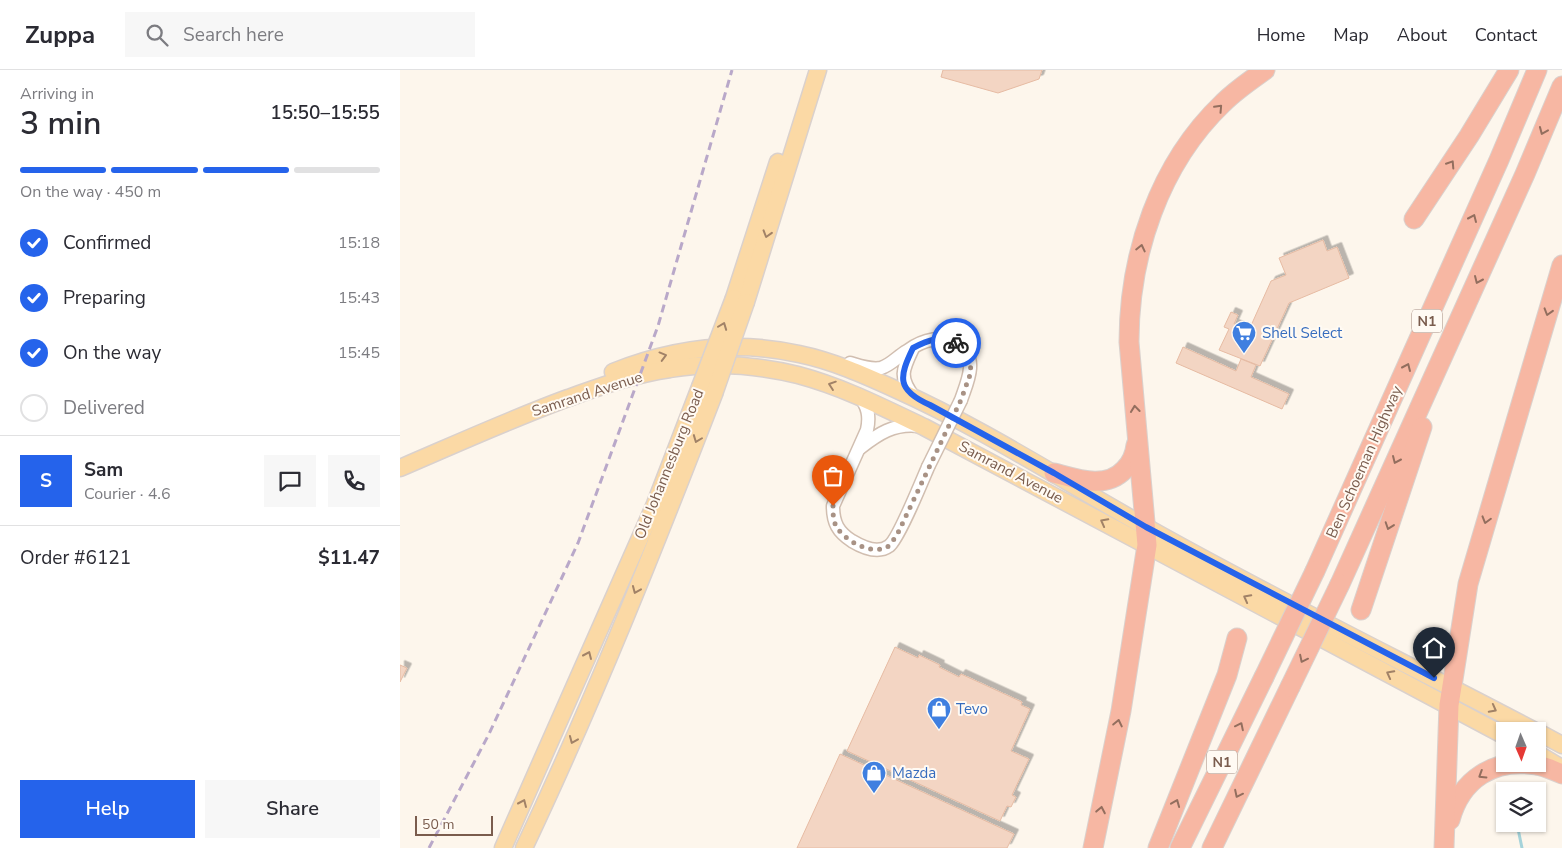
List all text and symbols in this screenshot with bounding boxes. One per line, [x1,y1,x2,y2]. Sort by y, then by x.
search box [125,12,475,57]
text: Zuppa [25,19,95,51]
icon: search [143,21,171,49]
text: Search here [183,22,284,48]
text: Home [1257,23,1305,47]
text: Map [1333,23,1369,47]
text: About [1397,23,1447,47]
text: Contact [1475,23,1537,47]
text: Arriving in [20,83,94,105]
text: 15:50–15:55 [270,100,380,126]
text: 3 min [20,102,102,145]
one-way arrow [1213,104,1222,113]
one-way arrow [1539,126,1550,135]
one-way arrow [1444,160,1454,169]
text: On the way · 450 m [20,181,161,203]
one-way arrow [1467,214,1478,223]
icon: check [20,229,48,257]
one-way arrow [763,229,773,237]
text: Confirmed [63,230,151,256]
text: 15:18 [338,232,380,254]
one-way arrow [1135,243,1146,252]
one-way arrow [1473,275,1484,284]
icon: check [20,284,48,312]
text: Preparing [63,285,146,311]
text: 15:43 [338,287,380,309]
one-way arrow [1543,307,1553,315]
road number: N1 [1412,310,1442,332]
courier [931,318,981,368]
supermarket icon: Shell Select [1231,320,1257,354]
one-way arrow [717,322,727,331]
place label: Shell Select [1262,323,1343,343]
icon: bike [942,329,970,357]
icon: check [20,339,48,367]
text: On the way [63,340,161,366]
text: 15:45 [338,342,380,364]
one-way arrow [658,351,667,362]
one-way arrow [1400,363,1411,372]
street label: Samrand Avenue [529,367,645,421]
one-way arrow [828,381,836,391]
street label: Ben Schoeman Highway [1321,382,1407,541]
street label: Old Johannesburg Road [630,386,708,542]
text: Delivered [63,395,145,421]
one-way arrow [1130,405,1141,413]
one-way arrow [692,434,703,443]
street label: Samrand Avenue [955,436,1067,508]
button: chat [264,455,316,507]
button: phone [328,455,380,507]
pin [812,455,854,506]
one-way arrow [1392,455,1403,464]
text: Sam [84,457,123,483]
icon: bag [819,462,847,490]
text: S [40,468,52,494]
text: Courier · 4.6 [84,483,170,505]
one-way arrow [1481,516,1492,525]
one-way arrow [1100,518,1109,528]
one-way arrow [1385,522,1395,530]
text: Order #6121 [20,545,131,571]
text: $11.47 [318,545,380,571]
one-way arrow [631,585,642,594]
one-way arrow [1243,594,1252,604]
pin [1413,627,1455,678]
icon: home [1420,634,1448,662]
one-way arrow [582,651,593,660]
one-way arrow [1299,654,1309,663]
one-way arrow [1387,670,1396,680]
shop icon: Tevo [926,696,952,730]
place label: Tevo [956,699,988,719]
one-way arrow [1488,703,1497,713]
one-way arrow [1113,719,1123,728]
one-way arrow [1233,722,1244,731]
north arrow [1496,722,1546,772]
map controls [1496,722,1546,832]
one-way arrow [569,735,579,744]
road number: N1 [1207,750,1237,774]
shop icon: Mazda [861,760,887,794]
place label: Mazda [892,763,936,783]
one-way arrow [1479,769,1488,779]
button: Help [20,780,195,838]
button: Share [205,780,380,838]
button: layers [1496,782,1546,832]
one-way arrow [1234,789,1244,798]
one-way arrow [516,799,527,808]
one-way arrow [1170,799,1180,808]
one-way arrow [1095,805,1106,814]
scale bar [415,813,492,836]
text: 50 m [422,815,454,834]

